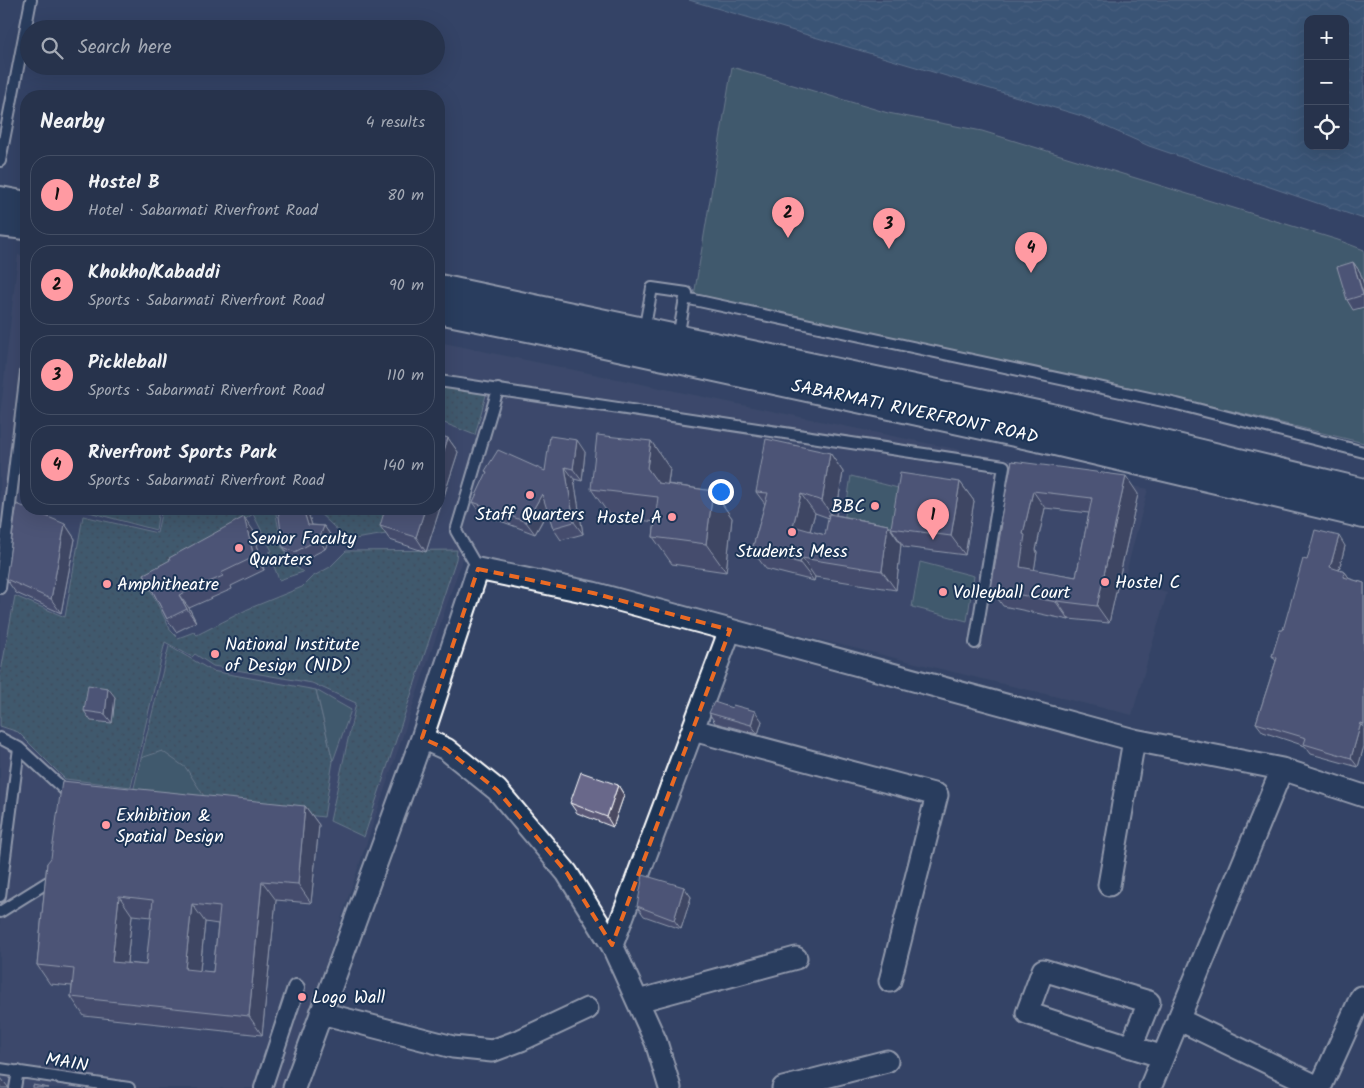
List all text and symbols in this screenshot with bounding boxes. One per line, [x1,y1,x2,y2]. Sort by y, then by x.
map controls [1304,15,1349,150]
button: + [1304,15,1349,60]
search box [20,20,445,75]
text: Search here [78,33,172,63]
icon: search [38,34,66,62]
button: − [1304,60,1349,105]
button: locate [1304,105,1349,150]
text: Nearby [40,106,105,139]
text: 4 results [366,110,425,135]
text: Hostel B [88,168,160,198]
text: 1 [55,183,59,208]
text: 80 m [387,183,424,208]
pin: 2 [772,197,804,238]
text: Hotel · Sabarmati Riverfront Road [88,198,318,223]
pin: 3 [873,208,905,249]
pin: 4 [1015,232,1047,273]
text: Khokho/Kabaddi [88,258,220,288]
text: 2 [52,273,62,298]
text: 90 m [389,273,424,298]
text: Sports · Sabarmati Riverfront Road [88,288,324,313]
text: Pickleball [88,348,167,378]
text: 3 [53,363,61,388]
text: 110 m [387,363,424,388]
street label: SABARMATI RIVERFRONT ROAD [789,372,1041,453]
text: Sports · Sabarmati Riverfront Road [88,378,324,403]
text: Riverfront Sports Park [88,438,276,468]
text: 4 [53,453,61,478]
text: 140 m [383,453,424,478]
text: Sports · Sabarmati Riverfront Road [88,468,324,493]
your location [708,479,734,505]
marker: Staff Quarters [524,489,536,501]
place label: BBC [831,493,865,522]
pin: 1 [917,499,949,540]
marker: BBC [869,500,881,512]
place label: Staff Quarters [475,501,585,530]
place label: Hostel A [596,504,662,533]
marker: Hostel A [666,511,678,523]
place label: Senior Faculty Quarters [249,525,357,575]
marker: Students Mess [786,526,798,538]
place label: Students Mess [736,538,848,567]
marker: Senior Faculty Quarters [233,542,245,554]
place label: Hostel C [1115,569,1180,598]
place label: Amphitheatre [117,571,219,600]
marker: Hostel C [1099,576,1111,588]
marker: Amphitheatre [101,578,113,590]
place label: Volleyball Court [953,579,1072,608]
marker: Volleyball Court [937,586,949,598]
place label: National Institute of Design (NID) [225,631,359,681]
marker: National Institute of Design (NID) [209,648,221,660]
place label: Exhibition & Spatial Design [116,802,224,852]
marker: Exhibition & Spatial Design [100,819,112,831]
place label: Logo Wall [312,984,386,1013]
marker: Logo Wall [296,991,308,1003]
street label: MAIN [43,1046,90,1081]

